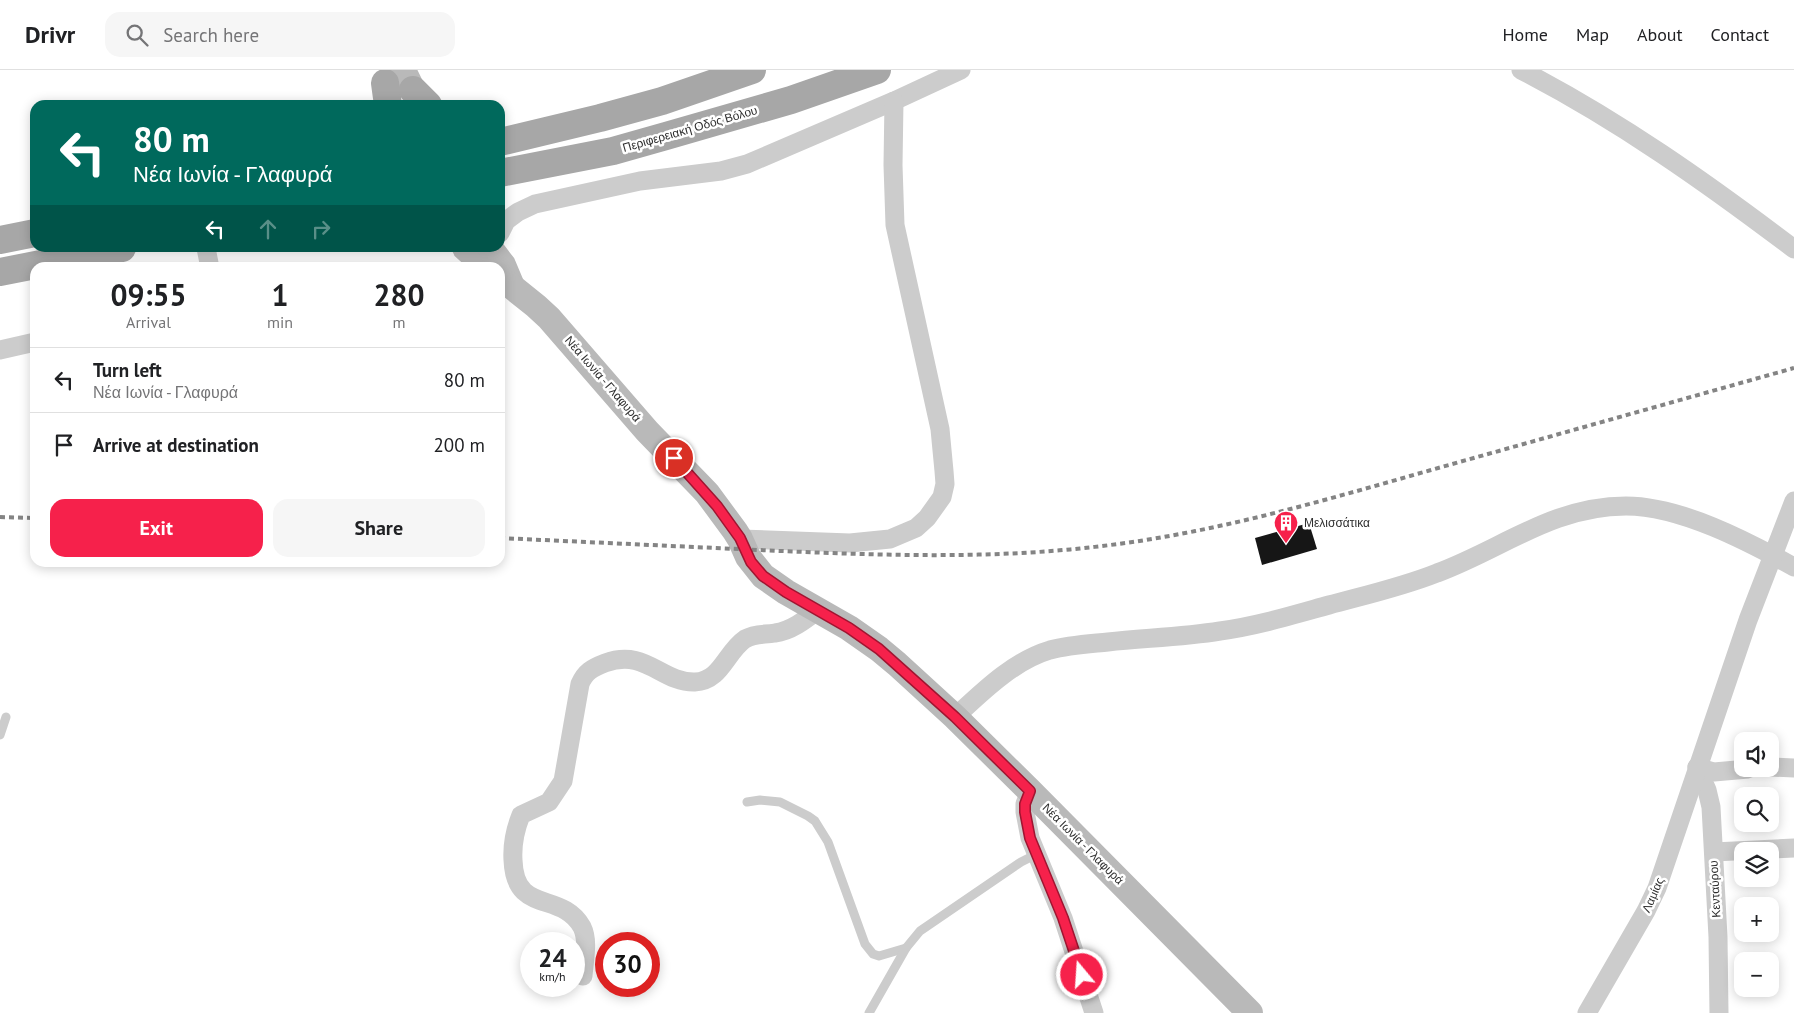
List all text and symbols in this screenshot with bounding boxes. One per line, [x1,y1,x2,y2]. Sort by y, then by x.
search box [105,12,455,57]
text: Drivr [25,19,75,50]
icon: search [123,21,151,49]
text: Search here [163,23,259,47]
text: Home [1502,23,1548,46]
text: Map [1576,23,1609,46]
text: About [1637,23,1683,46]
text: Contact [1711,23,1769,46]
street label: Περιφερειακή Οδός Βόλου [621,102,759,155]
text: 80 m [133,116,210,162]
icon: left [50,120,115,185]
text: Νέα Ιωνία - Γλαφυρά [133,160,332,188]
icon: left [201,215,229,243]
icon: ahead [254,215,282,243]
icon: right [307,215,335,243]
text: 09:55 [110,275,187,314]
text: 1 [272,275,289,314]
text: 280 [373,275,425,314]
text: Arrival [126,312,171,332]
text: min [267,312,293,332]
text: m [393,312,406,332]
street label: Νέα Ιωνία - Γλαφυρά [562,333,645,425]
text: Turn left [93,358,162,382]
icon: left [50,366,78,394]
text: 80 m [444,368,485,392]
text: Νέα Ιωνία - Γλαφυρά [93,382,238,402]
icon: arrive [50,431,78,459]
text: Arrive at destination [93,433,259,457]
text: 200 m [433,433,485,457]
pin [653,437,695,479]
icon: arrive [660,444,688,472]
button: Exit [50,499,263,557]
button: Share [273,499,485,557]
building icon: Μελισσάτικα [1273,510,1299,544]
place label: Μελισσάτικα [1304,515,1370,530]
map controls [1734,732,1779,997]
button: sound [1734,732,1779,777]
button: search [1734,787,1779,832]
street label: Νέα Ιωνία - Γλαφυρά [1040,800,1127,887]
button: layers [1734,842,1779,887]
street label: Κενταύρου [1706,860,1723,918]
street label: Λαμίας [1638,875,1667,915]
button: + [1734,897,1779,942]
speed limit sign: 30 [595,932,660,997]
text: 24 [538,942,567,974]
position arrow [1055,948,1107,1000]
button: − [1734,952,1779,997]
text: km/h [539,969,566,984]

